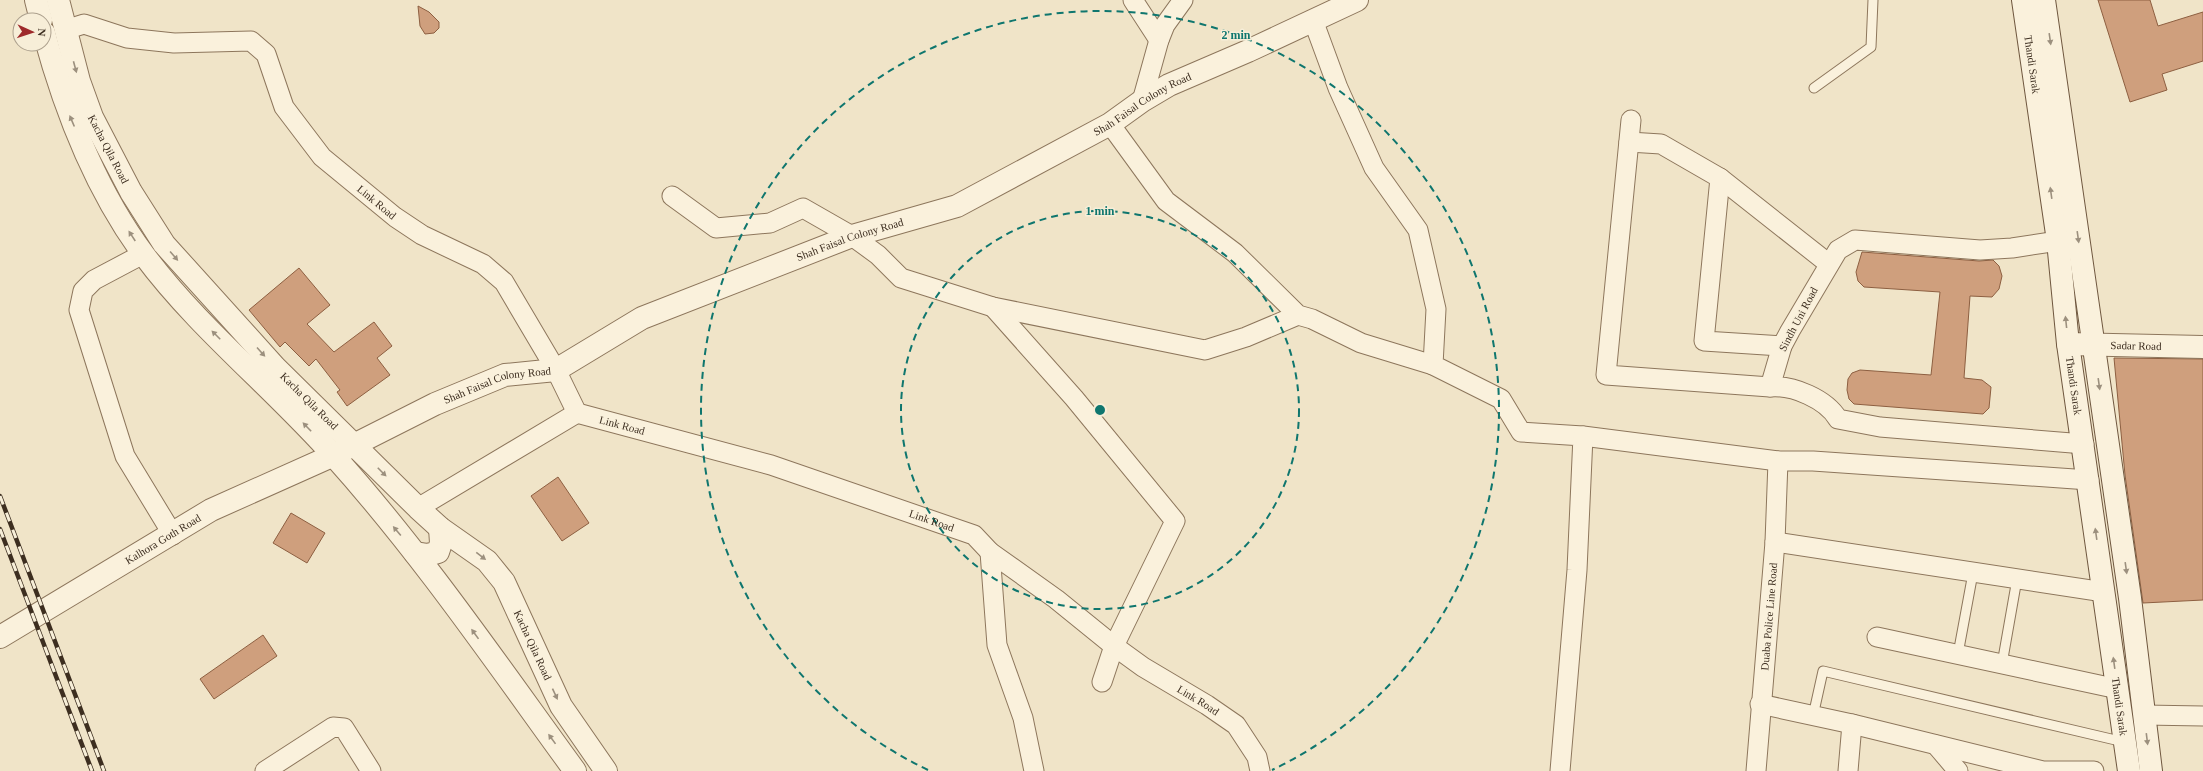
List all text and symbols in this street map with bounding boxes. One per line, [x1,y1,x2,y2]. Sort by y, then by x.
north arrow [12,12,52,52]
text: N [36,28,48,37]
text: 2 min [1221,28,1251,42]
one-way arrow [2047,33,2053,45]
street label: Thandi Sarak [2022,34,2043,95]
one-way arrow [72,62,78,74]
street label: Shah Faisal Colony Road [1091,70,1193,138]
street label: Kacha Qila Road [86,113,132,186]
one-way arrow [68,114,74,126]
street label: Link Road [355,183,399,222]
one-way arrow [2048,187,2054,199]
text: 1 min [1085,204,1115,218]
street label: Shah Faisal Colony Road [795,216,905,263]
one-way arrow [2075,230,2081,243]
one-way arrow [128,231,136,241]
one-way arrow [170,250,179,261]
street label: Sindh Uni Road [1776,284,1820,353]
one-way arrow [2063,316,2070,328]
one-way arrow [211,330,220,340]
street label: Sadar Road [2110,339,2162,352]
one-way arrow [257,347,266,357]
street label: Thandi Sarak [2064,356,2084,416]
street label: Shah Faisal Colony Road [442,364,552,406]
street label: Kacha Qila Road [278,370,341,432]
one-way arrow [2096,378,2102,390]
centre of rings [1093,403,1107,417]
street label: Link Road [598,413,647,437]
one-way arrow [302,422,312,432]
one-way arrow [378,467,387,477]
street label: Link Road [908,507,956,534]
street label: Kalhora Goth Road [123,511,203,566]
one-way arrow [392,525,401,536]
one-way arrow [2093,528,2100,540]
one-way arrow [475,551,486,560]
street label: Duaba Police Line Road [1758,562,1779,671]
one-way arrow [2123,562,2129,575]
street label: Kacha Qila Road [512,608,554,682]
one-way arrow [471,629,479,640]
one-way arrow [2111,657,2117,669]
street label: Thandi Sarak [2110,676,2130,737]
street label: Link Road [1175,683,1222,718]
one-way arrow [552,688,558,699]
one-way arrow [2144,733,2150,745]
one-way arrow [547,734,556,745]

